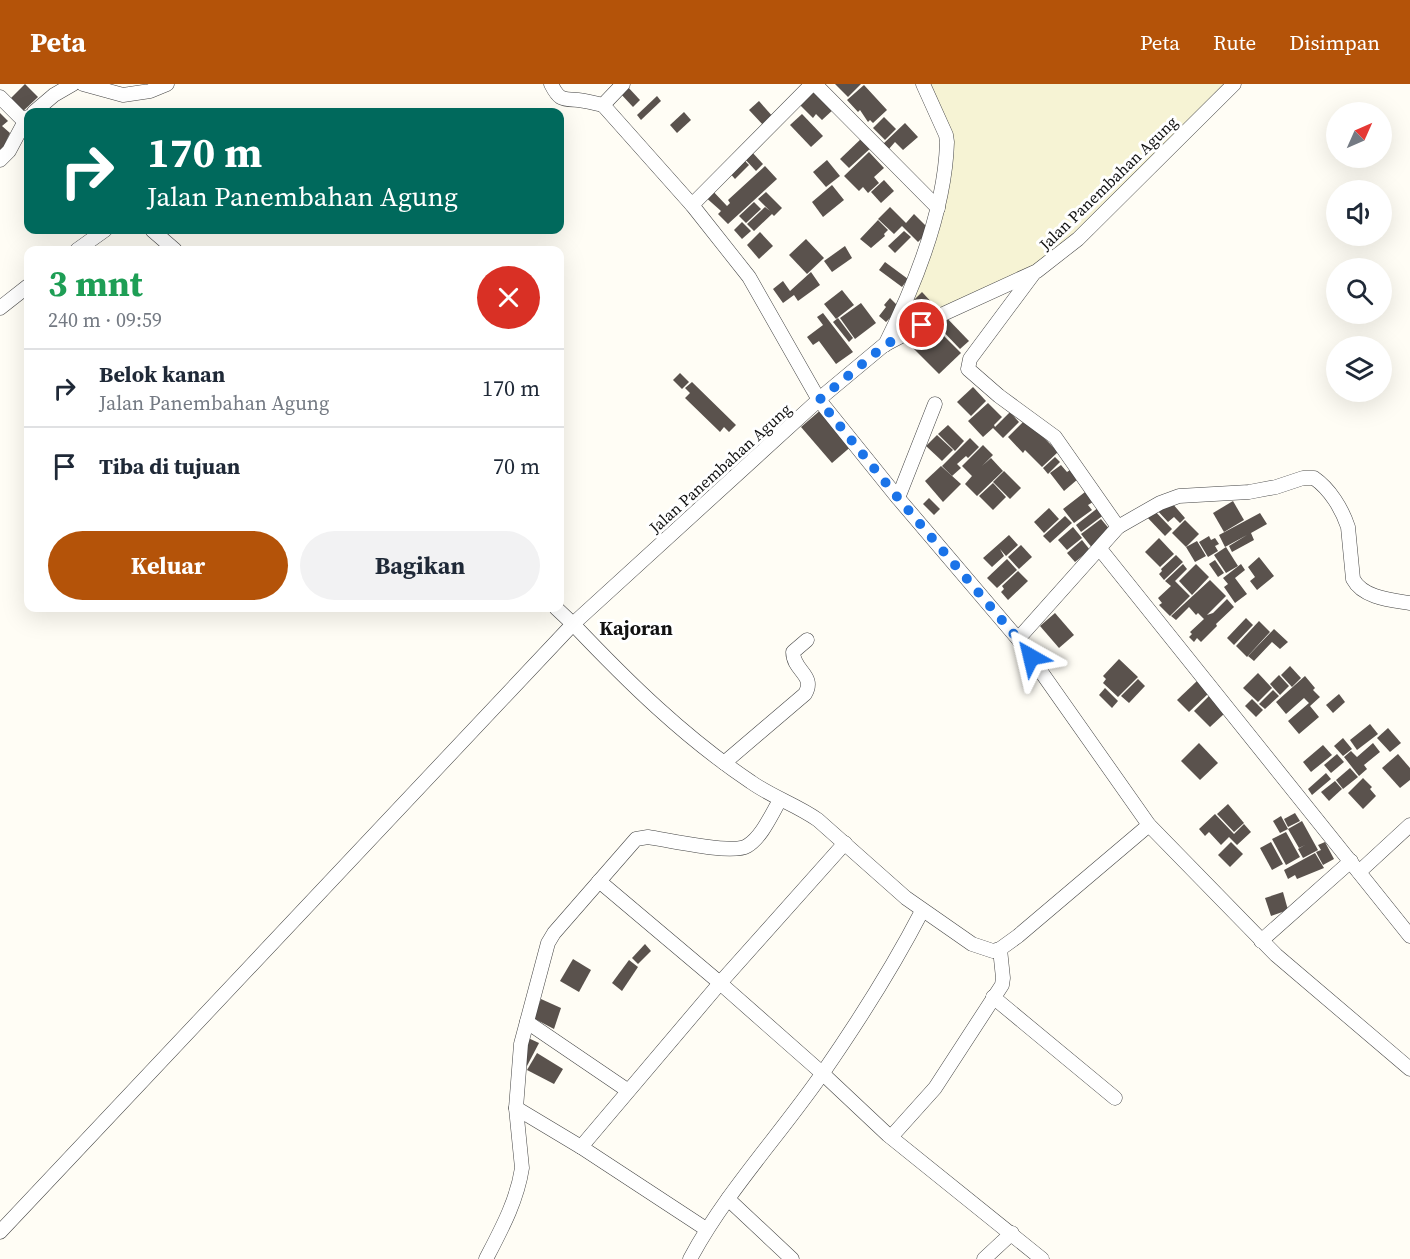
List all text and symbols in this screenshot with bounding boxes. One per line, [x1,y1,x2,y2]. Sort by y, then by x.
text: Peta [30,23,86,61]
text: Peta [1140,28,1180,57]
text: Rute [1213,28,1256,57]
text: Disimpan [1289,28,1380,57]
north arrow [1326,102,1392,168]
map controls [1326,102,1392,402]
street label: Jalan Panembahan Agung [1033,111,1182,256]
text: 170 m [147,123,262,181]
icon: right [48,132,126,210]
text: Jalan Panembahan Agung [147,178,458,215]
button: sound [1326,180,1392,246]
button: search [1326,258,1392,324]
text: 3 mnt [48,259,143,308]
button: close [477,266,540,329]
pin [896,299,947,350]
text: 240 m · 09:59 [48,306,162,334]
icon: arrive [905,308,938,341]
button: layers [1326,336,1392,402]
text: Belok kanan [99,359,225,389]
icon: right [48,372,81,405]
text: 170 m [482,373,540,403]
text: Jalan Panembahan Agung [99,389,329,417]
street label: Jalan Panembahan Agung [643,398,796,538]
icon: arrive [48,450,81,483]
text: Tiba di tujuan [99,451,240,481]
text: 70 m [493,451,540,481]
button: Keluar [48,531,288,600]
button: Bagikan [300,531,540,600]
district label: Kajoran [599,614,673,642]
position arrow [999,625,1063,689]

